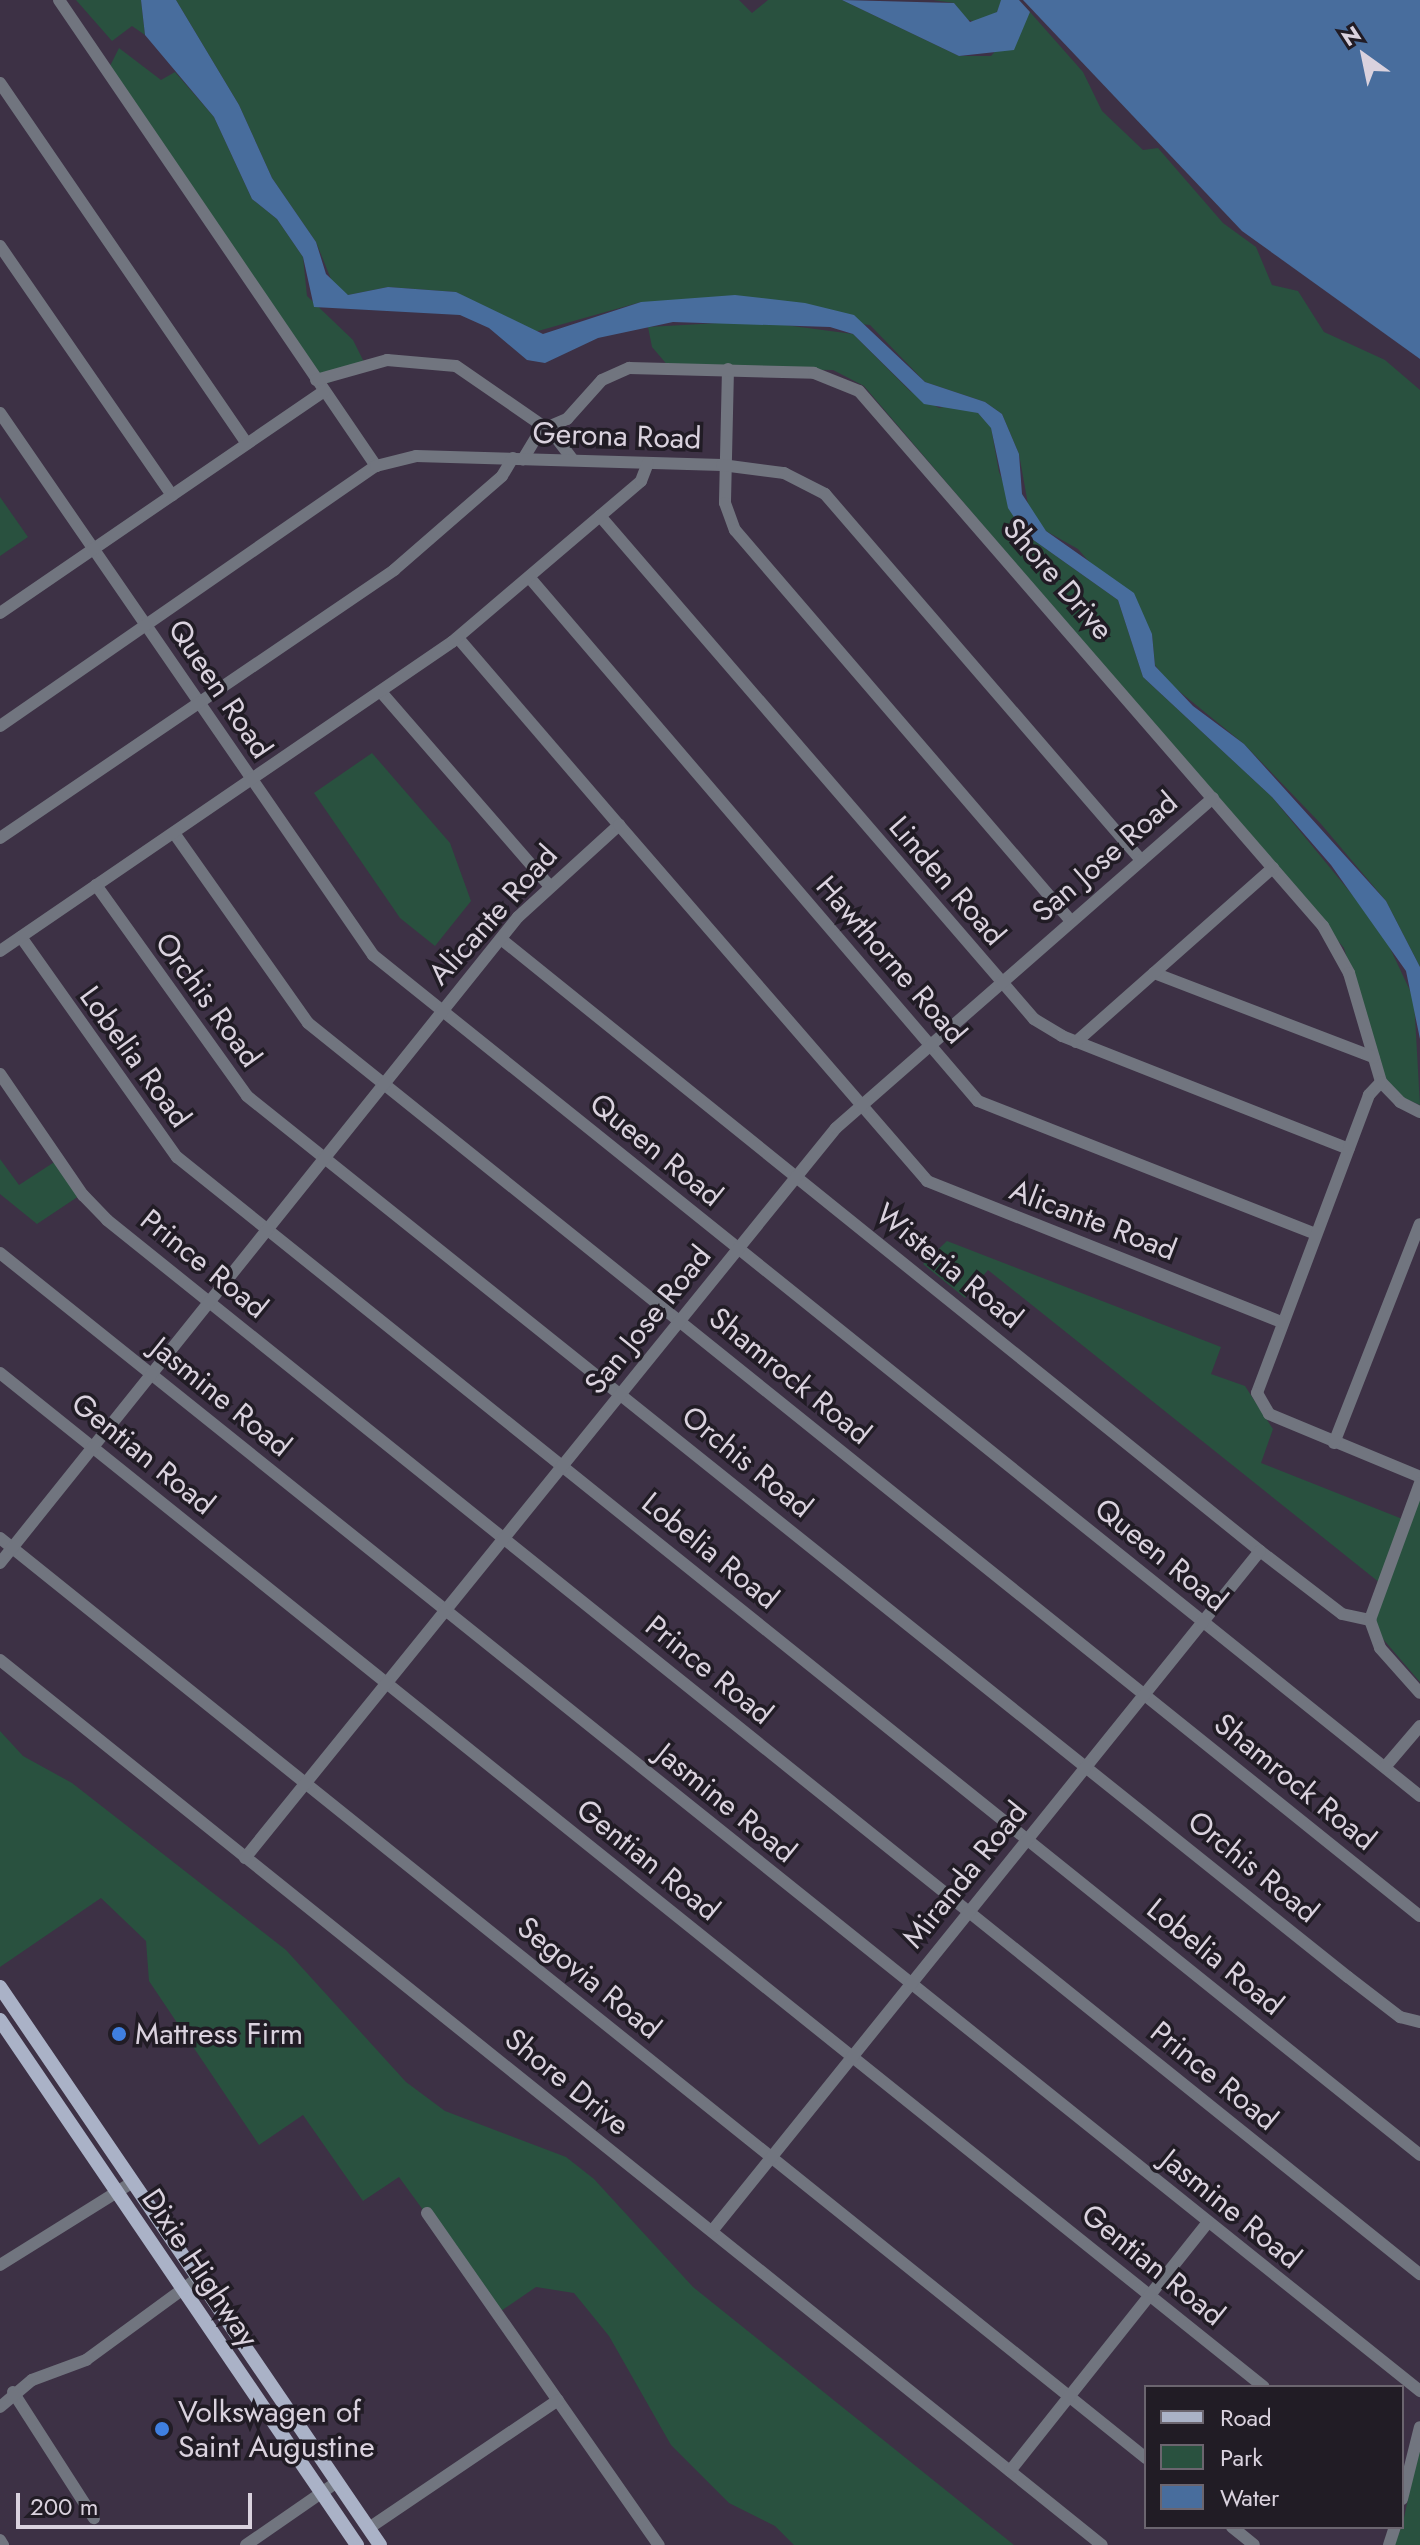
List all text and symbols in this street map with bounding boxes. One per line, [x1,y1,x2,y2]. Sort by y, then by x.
north arrow [1324,16,1404,96]
text: N [1335,18,1367,54]
street label: Gerona Road [532,415,702,457]
street label: Shore Drive [995,511,1121,647]
street label: Queen Road [160,613,280,765]
street label: San Jose Road [1025,784,1185,930]
street label: Linden Road [881,809,1013,953]
street label: Alicante Road [421,838,565,992]
street label: Hawthorne Road [808,869,974,1051]
street label: Orchis Road [147,926,269,1074]
street label: Lobelia Road [72,980,198,1134]
street label: Queen Road [583,1086,729,1214]
street label: Alicante Road [1005,1172,1181,1268]
street label: Wisteria Road [868,1196,1030,1336]
street label: Prince Road [133,1202,275,1326]
street label: San Jose Road [577,1239,719,1401]
street label: Shamrock Road [702,1300,878,1452]
street label: Jasmine Road [144,1330,298,1464]
street label: Gentian Road [64,1385,222,1523]
street label: Orchis Road [675,1399,819,1525]
street label: Lobelia Road [634,1485,786,1617]
street label: Queen Road [1088,1491,1234,1619]
street label: Prince Road [638,1608,780,1732]
street label: Shamrock Road [1207,1706,1383,1858]
street label: Jasmine Road [649,1736,803,1870]
street label: Gentian Road [569,1791,727,1929]
street label: Miranda Road [895,1795,1035,1955]
street label: Orchis Road [1181,1804,1325,1930]
street label: Lobelia Road [1139,1891,1291,2023]
street label: Segovia Road [510,1909,668,2047]
street label: Prince Road [1143,2014,1285,2138]
place label: Mattress Firm [135,2016,303,2052]
street label: Shore Drive [498,2021,636,2143]
marker: Mattress Firm [110,2025,128,2043]
street label: Jasmine Road [1154,2142,1308,2276]
street label: Dixie Highway [134,2182,266,2354]
street label: Gentian Road [1074,2196,1232,2334]
legend [1144,2385,1404,2529]
place label: Volkswagen of Saint Augustine [178,2394,375,2464]
text: Road [1220,2400,1272,2435]
marker: Volkswagen of Saint Augustine [153,2420,171,2438]
text: Park [1220,2440,1263,2475]
scale bar [20,2477,256,2527]
text: Water [1220,2480,1279,2515]
text: 200 m [30,2489,98,2524]

